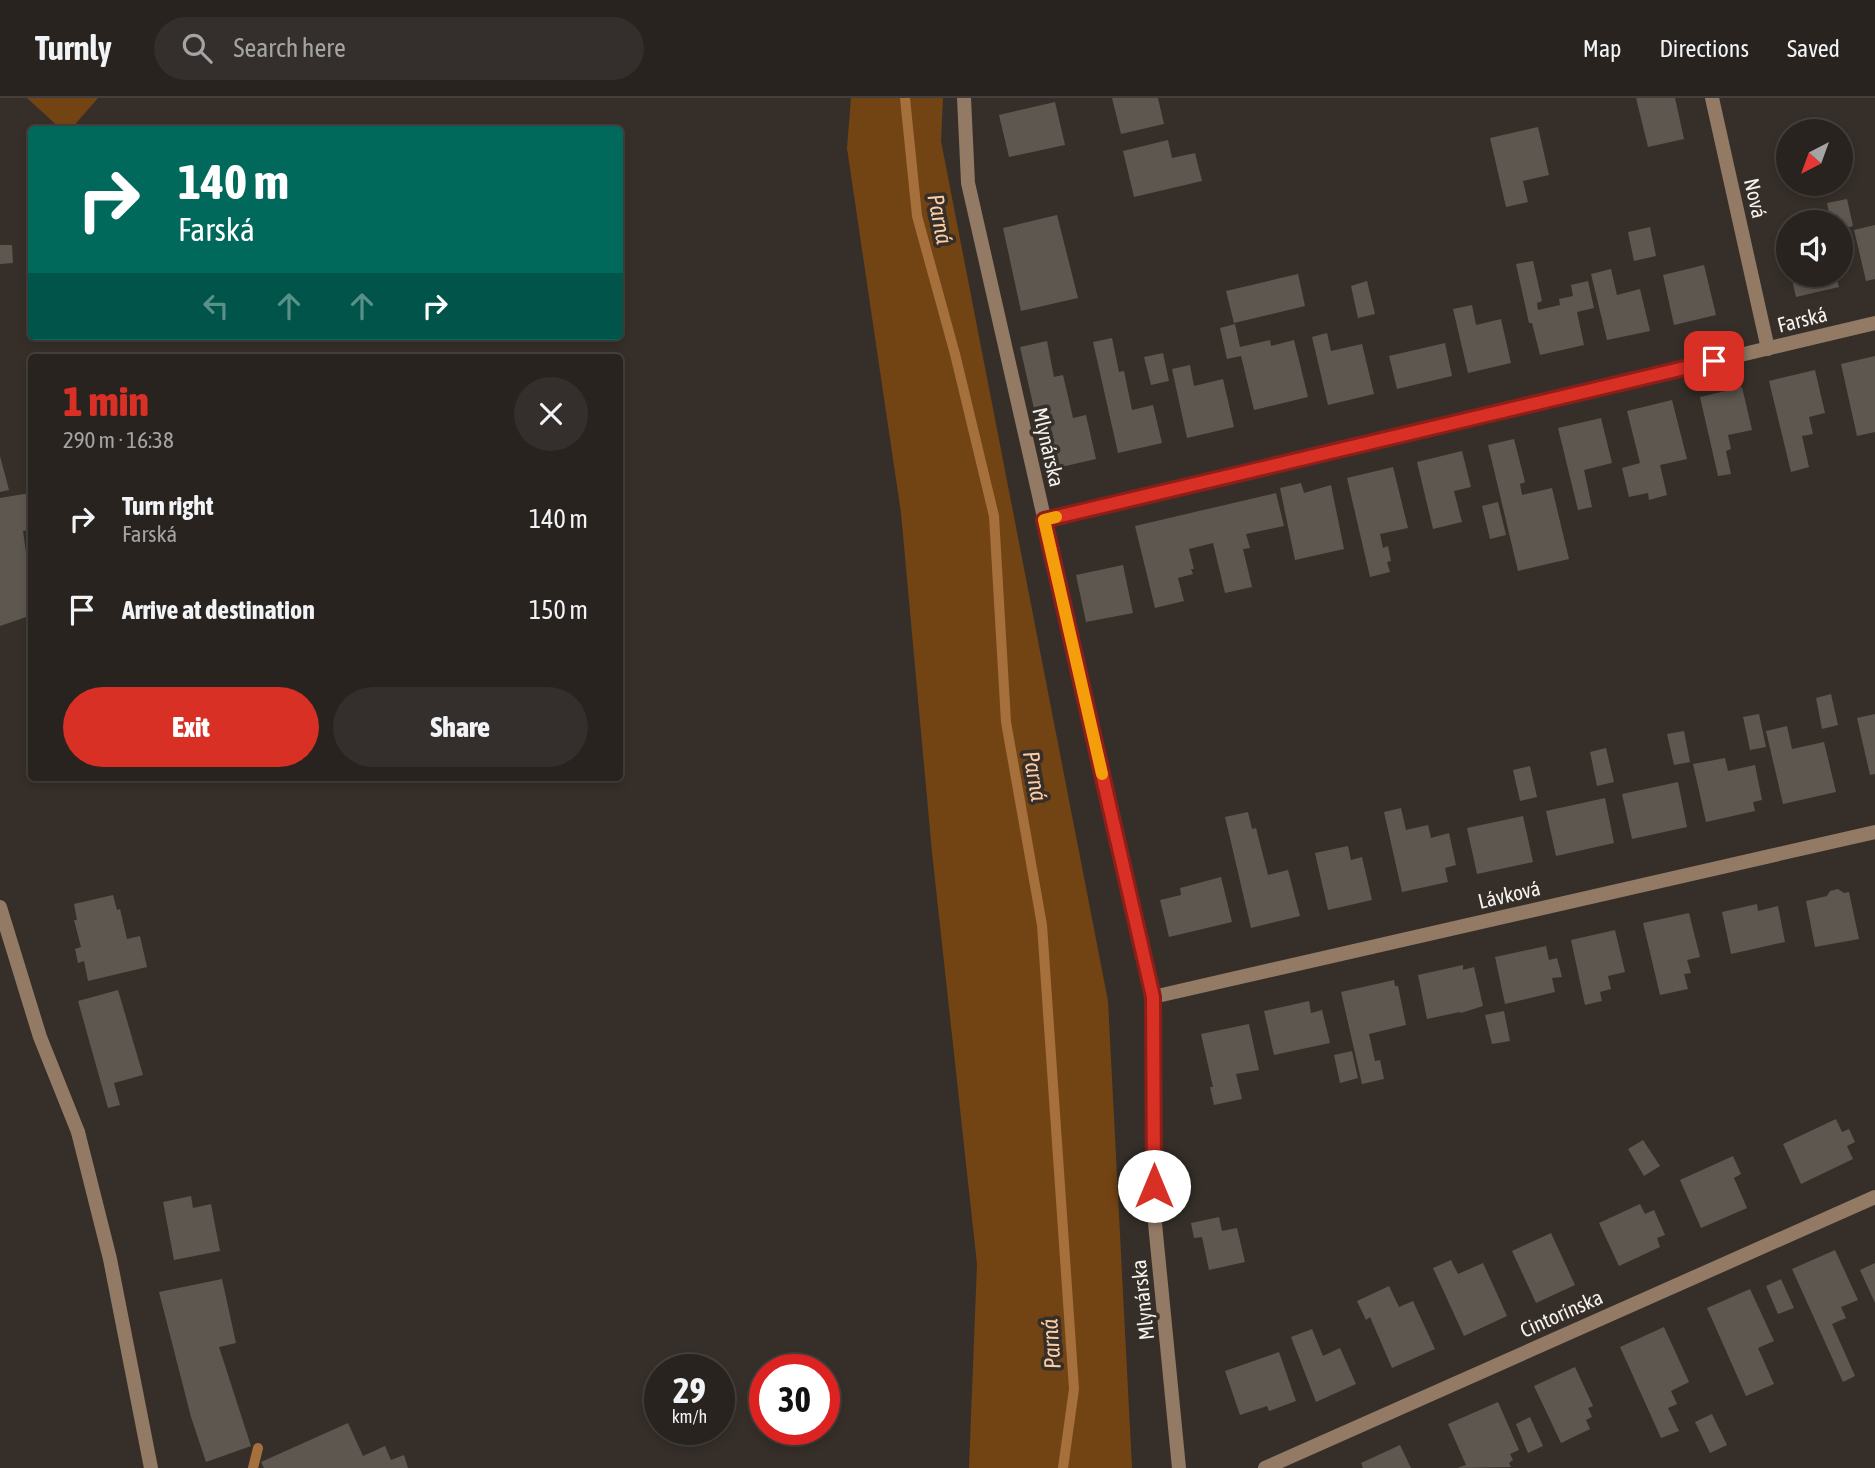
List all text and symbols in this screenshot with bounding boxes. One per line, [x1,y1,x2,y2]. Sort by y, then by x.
search box [154,17,644,80]
text: Turnly [35,29,112,67]
icon: search [178,29,216,67]
text: Search here [234,33,346,63]
text: Map [1583,35,1621,62]
text: Directions [1659,35,1749,62]
text: Saved [1787,35,1840,62]
north arrow [1776,119,1853,196]
map controls [1776,119,1853,287]
text: 140 m [178,153,289,209]
icon: right [63,154,154,245]
street label: Nová [1740,176,1772,220]
water label: Parná [922,192,958,246]
button: sound [1776,210,1853,287]
text: Farská [178,211,255,248]
icon: left [197,287,235,325]
icon: ahead [270,287,308,325]
icon: ahead [343,287,381,325]
icon: right [416,287,454,325]
street label: Farská [1775,301,1829,337]
pin [1684,331,1744,391]
icon: arrive [1695,342,1733,380]
text: 1 min [63,377,149,425]
button: close [514,377,588,451]
street label: Mlynárska [1028,405,1070,489]
text: 290 m · 16:38 [63,427,174,453]
text: Turn right [122,491,213,521]
icon: right [63,500,101,538]
text: 140 m [529,504,588,534]
text: Farská [122,521,177,547]
icon: arrive [63,591,101,629]
text: Arrive at destination [122,595,315,625]
text: 150 m [529,595,588,625]
button: Exit [63,687,319,767]
button: Share [333,687,588,767]
water label: Parná [1018,749,1052,803]
street label: Lávková [1475,875,1543,913]
position arrow [1117,1149,1191,1223]
street label: Mlynárska [1126,1259,1158,1341]
street label: Cintorínska [1516,1284,1606,1342]
water label: Parná [1036,1318,1066,1370]
speed limit sign: 30 [749,1354,840,1445]
text: 29 [673,1370,706,1410]
text: km/h [672,1406,707,1427]

